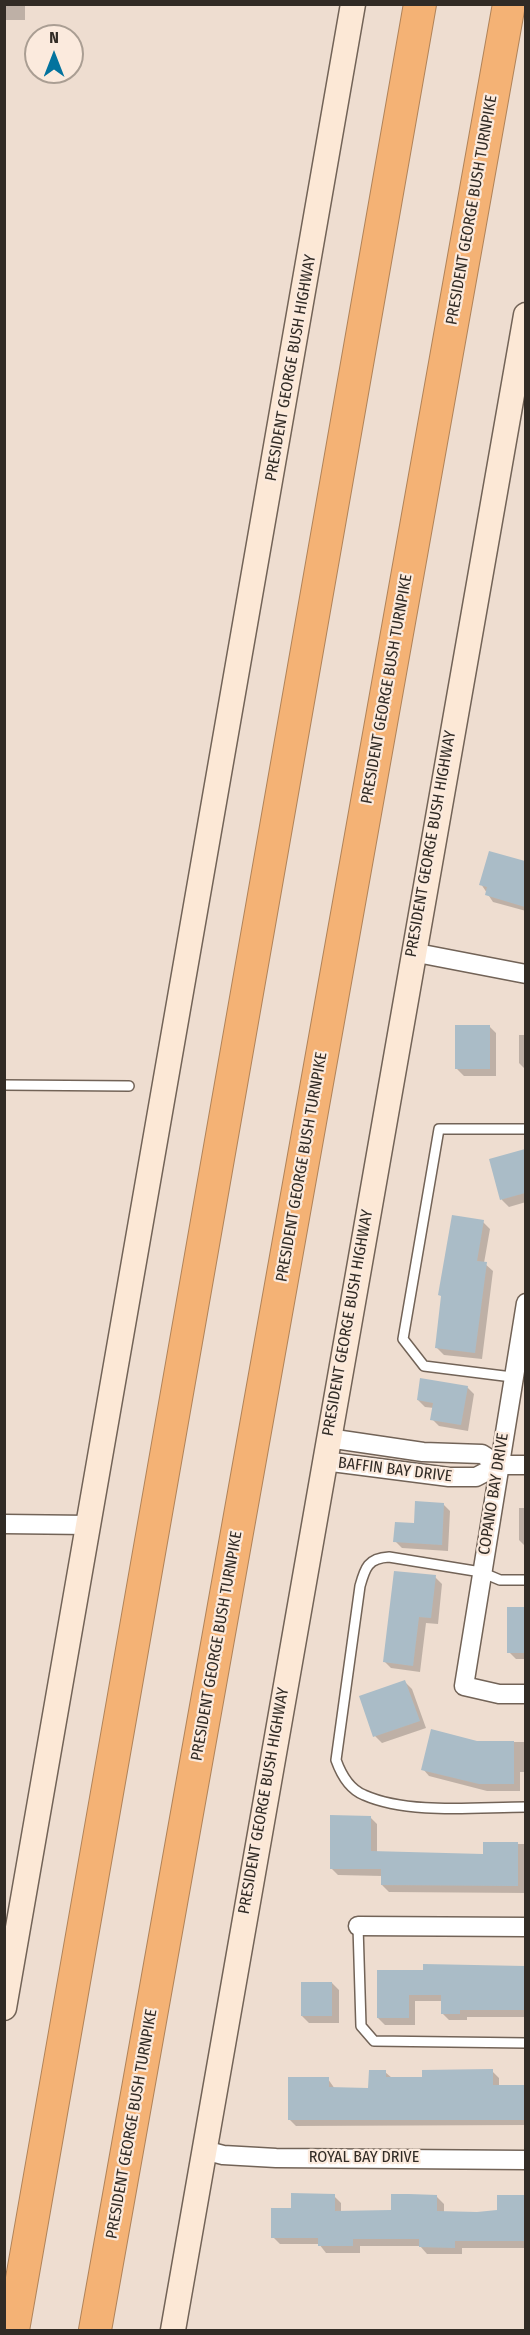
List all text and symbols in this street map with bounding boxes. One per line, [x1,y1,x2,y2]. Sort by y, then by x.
north arrow [24,24,84,84]
text: N [49,28,59,47]
street label: PRESIDENT GEORGE BUSH TURNPIKE [442,94,502,326]
street label: PRESIDENT GEORGE BUSH HIGHWAY [262,253,320,483]
street label: PRESIDENT GEORGE BUSH TURNPIKE [357,573,417,805]
street label: PRESIDENT GEORGE BUSH HIGHWAY [402,729,460,959]
street label: PRESIDENT GEORGE BUSH TURNPIKE [272,1051,332,1283]
street label: PRESIDENT GEORGE BUSH HIGHWAY [319,1208,377,1438]
street label: COPANO BAY DRIVE [475,1432,513,1556]
street label: BAFFIN BAY DRIVE [337,1453,453,1487]
street label: PRESIDENT GEORGE BUSH TURNPIKE [187,1530,247,1762]
street label: PRESIDENT GEORGE BUSH HIGHWAY [235,1686,293,1916]
street label: PRESIDENT GEORGE BUSH TURNPIKE [102,2008,162,2240]
street label: ROYAL BAY DRIVE [309,2148,419,2168]

